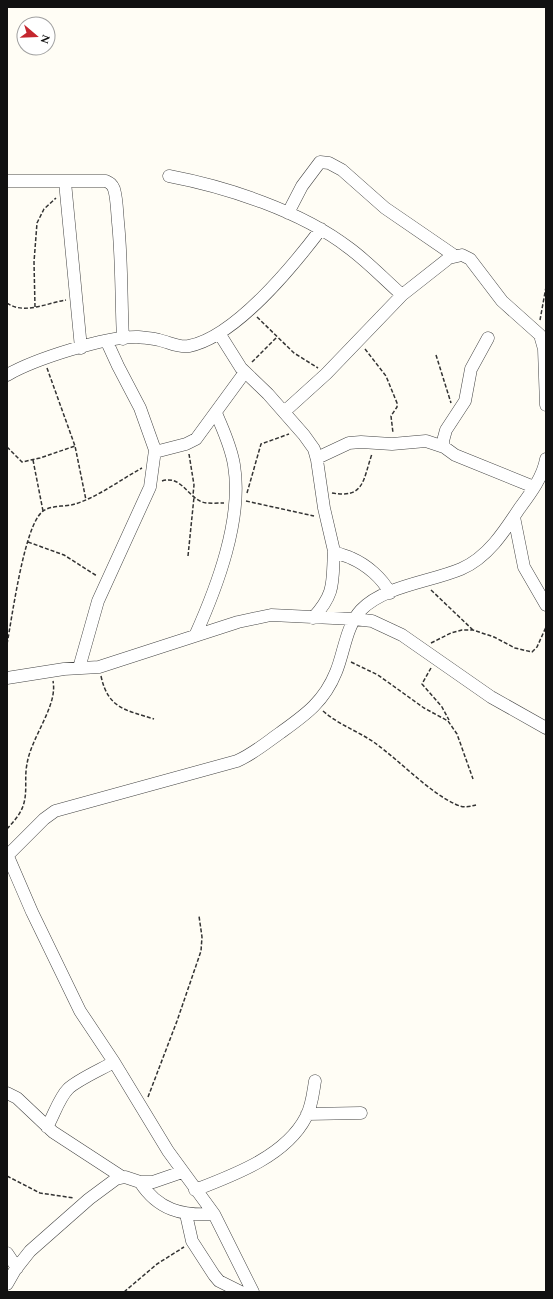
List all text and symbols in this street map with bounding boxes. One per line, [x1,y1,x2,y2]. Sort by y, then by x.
north arrow [16,16,56,56]
text: N [35,32,54,46]

